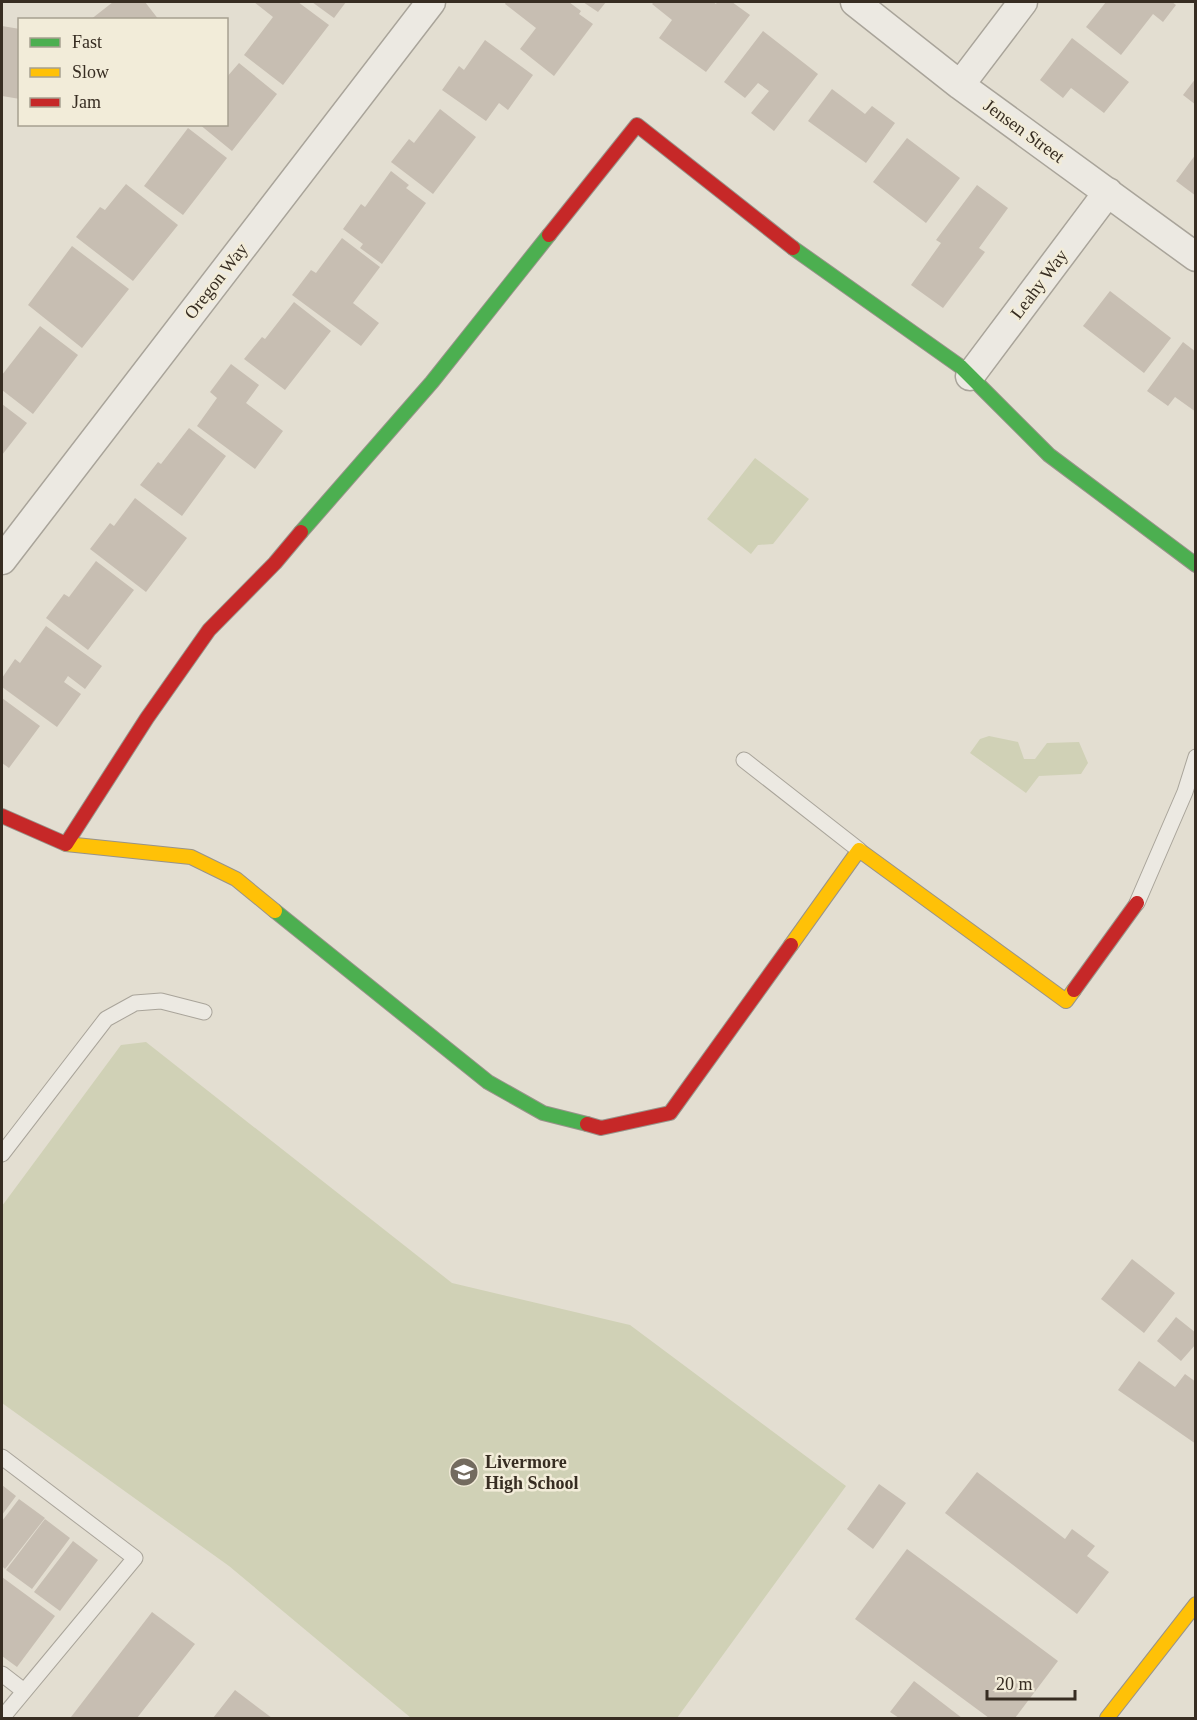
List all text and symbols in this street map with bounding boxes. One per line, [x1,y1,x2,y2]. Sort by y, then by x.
legend [18,18,228,126]
text: Fast [72,32,102,52]
text: Slow [72,62,109,82]
text: Jam [72,92,101,112]
street label: Jensen Street [980,95,1068,167]
street label: Oregon Way [180,239,252,323]
street label: Leahy Way [1006,245,1072,323]
place label: Livermore High School [485,1452,579,1493]
school or university icon: Livermore High School [448,1456,480,1488]
scale bar [987,1663,1076,1701]
text: 20 m [996,1674,1033,1694]

